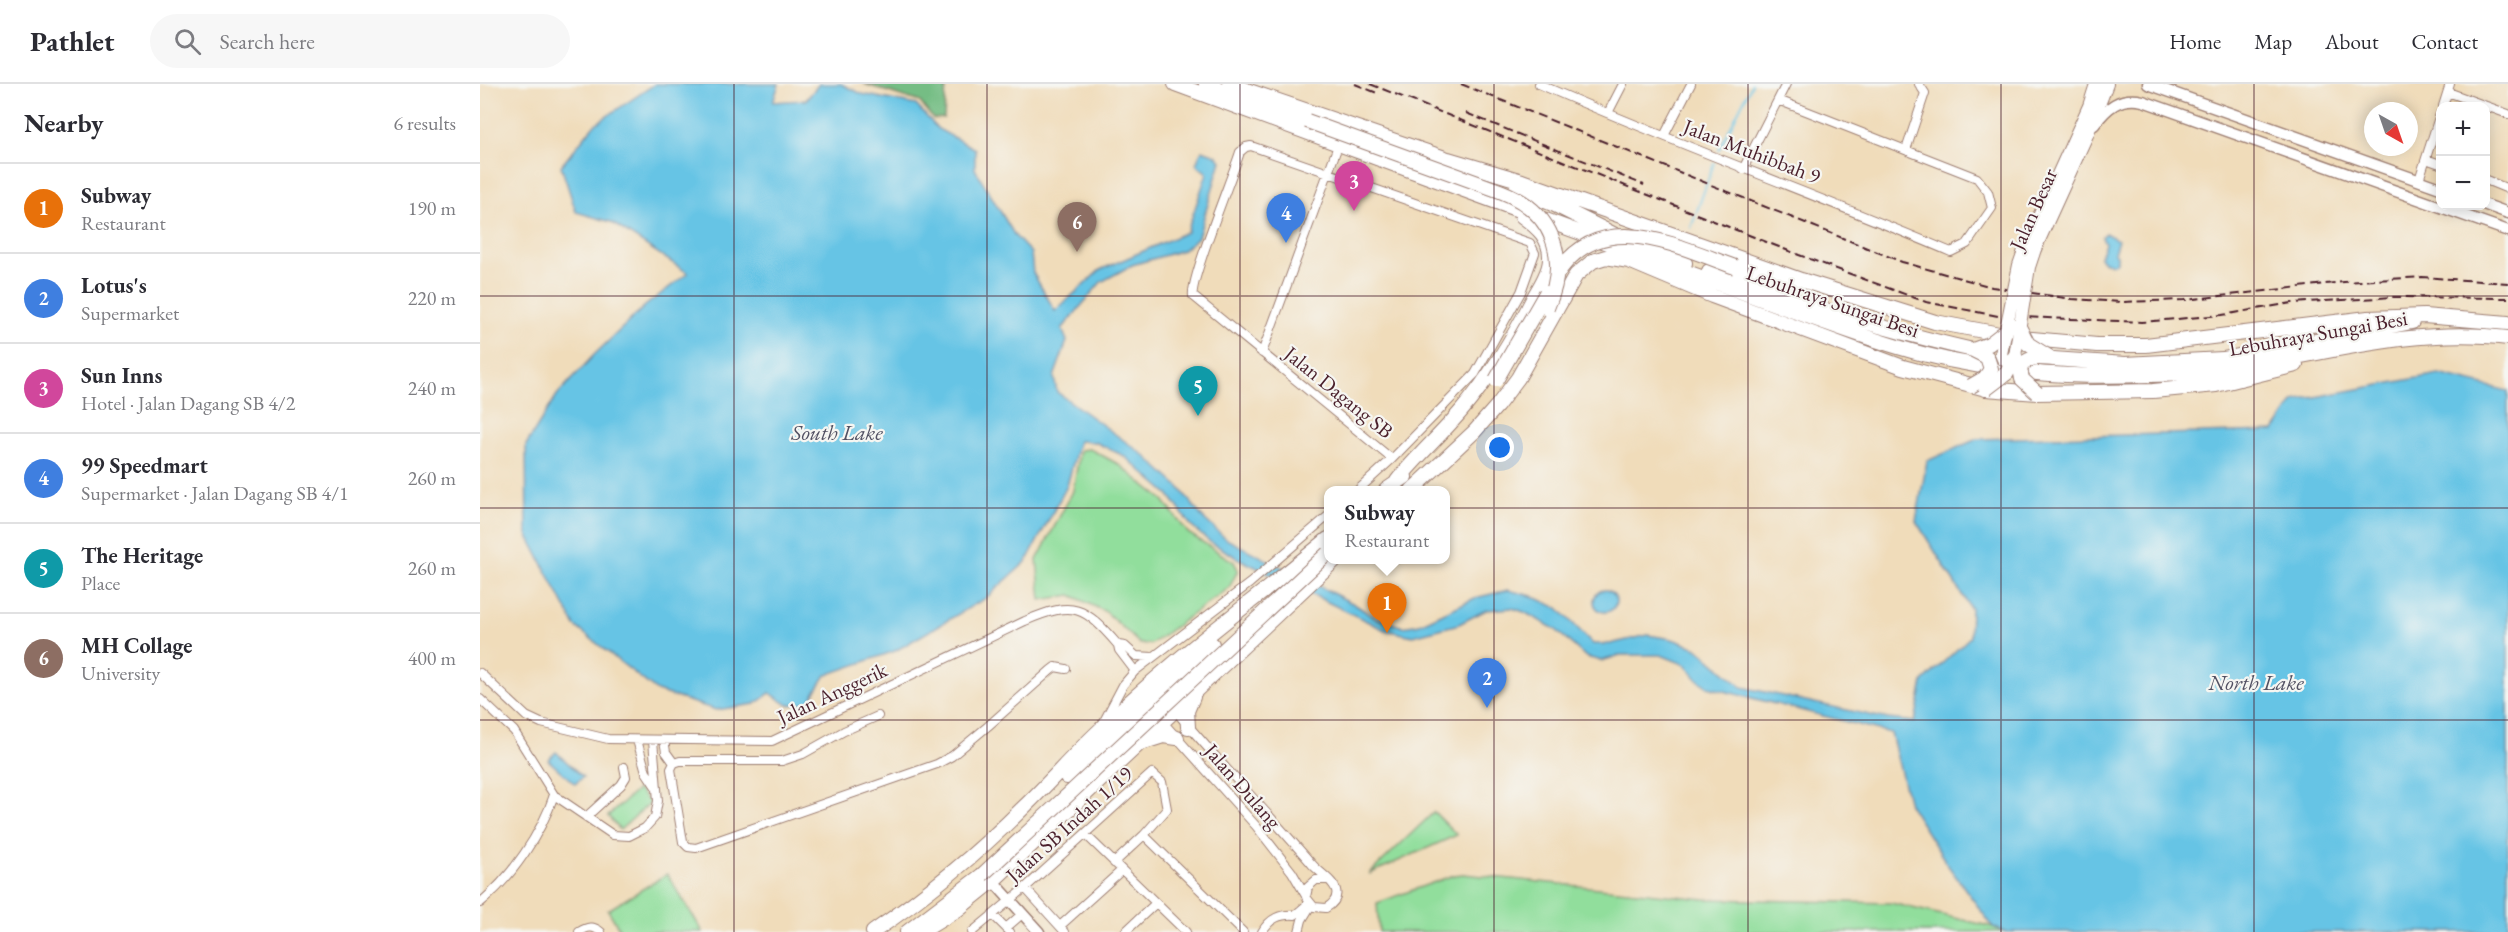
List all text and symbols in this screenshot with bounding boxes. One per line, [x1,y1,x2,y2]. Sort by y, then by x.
search box [150,14,570,68]
text: Pathlet [30,23,114,59]
icon: search [171,25,204,58]
text: Search here [219,27,315,56]
text: Home [2169,28,2221,55]
text: Map [2254,28,2292,55]
text: About [2325,28,2378,55]
text: Contact [2411,28,2478,55]
north arrow [2364,102,2418,156]
map controls [2436,102,2490,210]
button: + [2436,102,2490,156]
text: Nearby [24,106,104,140]
text: 6 results [393,110,456,136]
street label: Jalan Muhibbah 9 [1678,112,1824,190]
button: − [2436,156,2490,210]
pin: 3 [1334,162,1374,211]
street label: Jalan Besar [2002,164,2063,256]
text: Subway [81,181,151,210]
pin: 4 [1266,194,1306,243]
text: 1 [38,195,49,221]
text: 190 m [408,195,456,221]
pin: 6 [1058,202,1096,252]
text: Restaurant [81,210,166,236]
street label: Lebuhraya Sungai Besi [1743,259,1923,343]
text: Lotus's [81,271,147,300]
text: 2 [38,285,49,311]
text: 220 m [408,285,456,311]
text: Supermarket [81,300,179,326]
street label: Lebuhraya Sungai Besi [2227,304,2409,362]
street label: Jalan Dagang SB [1277,339,1399,444]
text: Sun Inns [81,361,163,390]
pin: 5 [1178,366,1218,416]
text: 3 [38,375,49,401]
text: 240 m [408,375,456,401]
text: Hotel · Jalan Dagang SB 4/2 [81,390,295,416]
water label: South Lake [790,418,883,447]
your location [1485,433,1514,462]
text: 99 Speedmart [81,451,208,480]
text: 4 [38,465,49,491]
text: 260 m [408,465,456,491]
text: Supermarket · Jalan Dagang SB 4/1 [81,480,349,506]
popup [1324,486,1450,564]
text: Subway [1345,498,1415,527]
text: Restaurant [1345,527,1429,553]
text: The Heritage [81,541,203,570]
text: 5 [38,555,49,581]
text: 260 m [408,555,456,581]
text: Place [81,570,120,596]
pin: 1 [1368,584,1406,633]
text: MH Collage [81,631,193,660]
text: 6 [38,645,49,671]
text: 400 m [408,645,456,671]
street label: Jalan Anggerik [771,655,892,731]
pin: 2 [1468,658,1506,708]
text: University [81,660,160,686]
water label: North Lake [2207,668,2304,697]
street label: Jalan Dulang [1197,736,1288,835]
street label: Jalan SB Indah 1/19 [999,760,1138,889]

